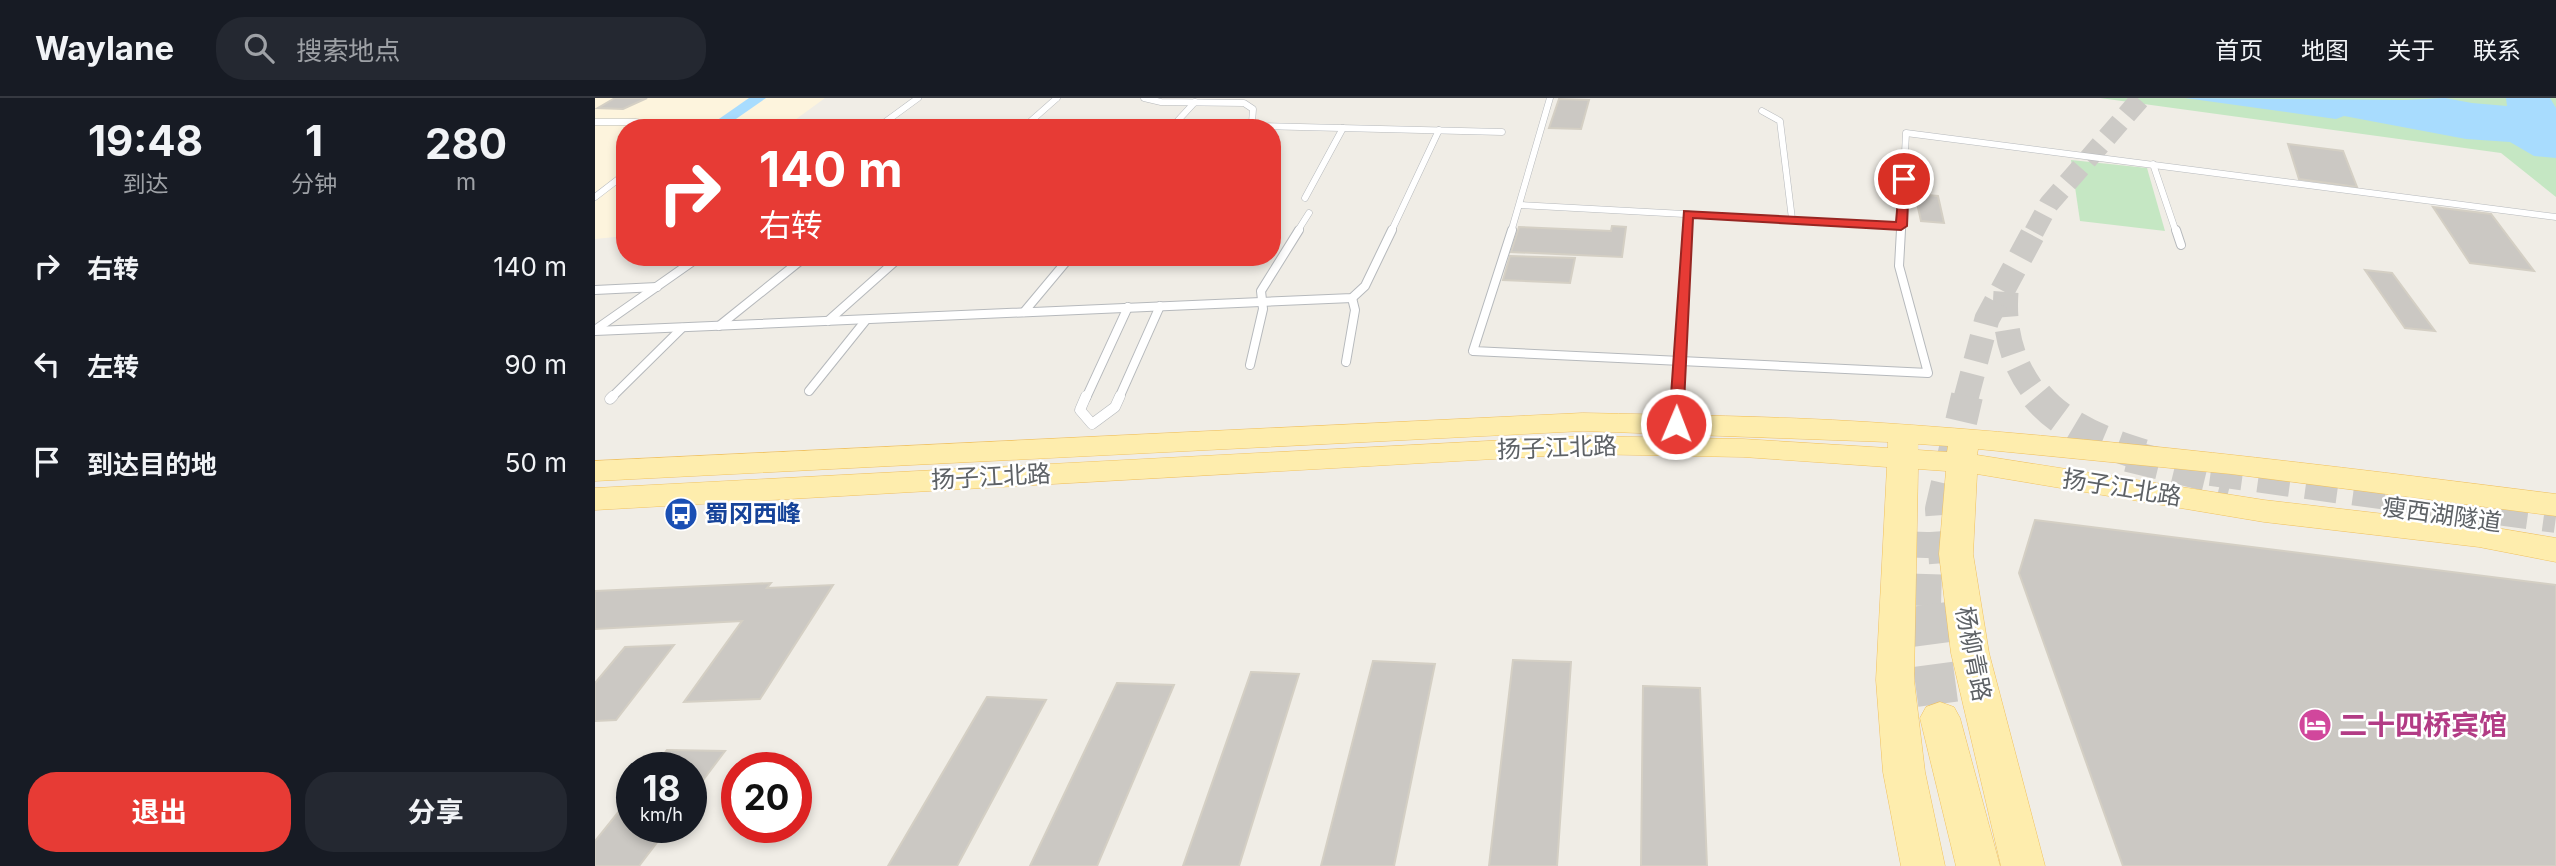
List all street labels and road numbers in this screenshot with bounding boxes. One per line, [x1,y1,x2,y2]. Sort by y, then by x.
street label: 扬子江北路 [1497,431,1617,464]
street label: 扬子江北路 [930,459,1052,494]
street label: 扬子江北路 [2061,464,2184,511]
street label: 瘦西湖隧道 [2381,492,2504,537]
street label: 杨柳青路 [1950,604,1997,704]

